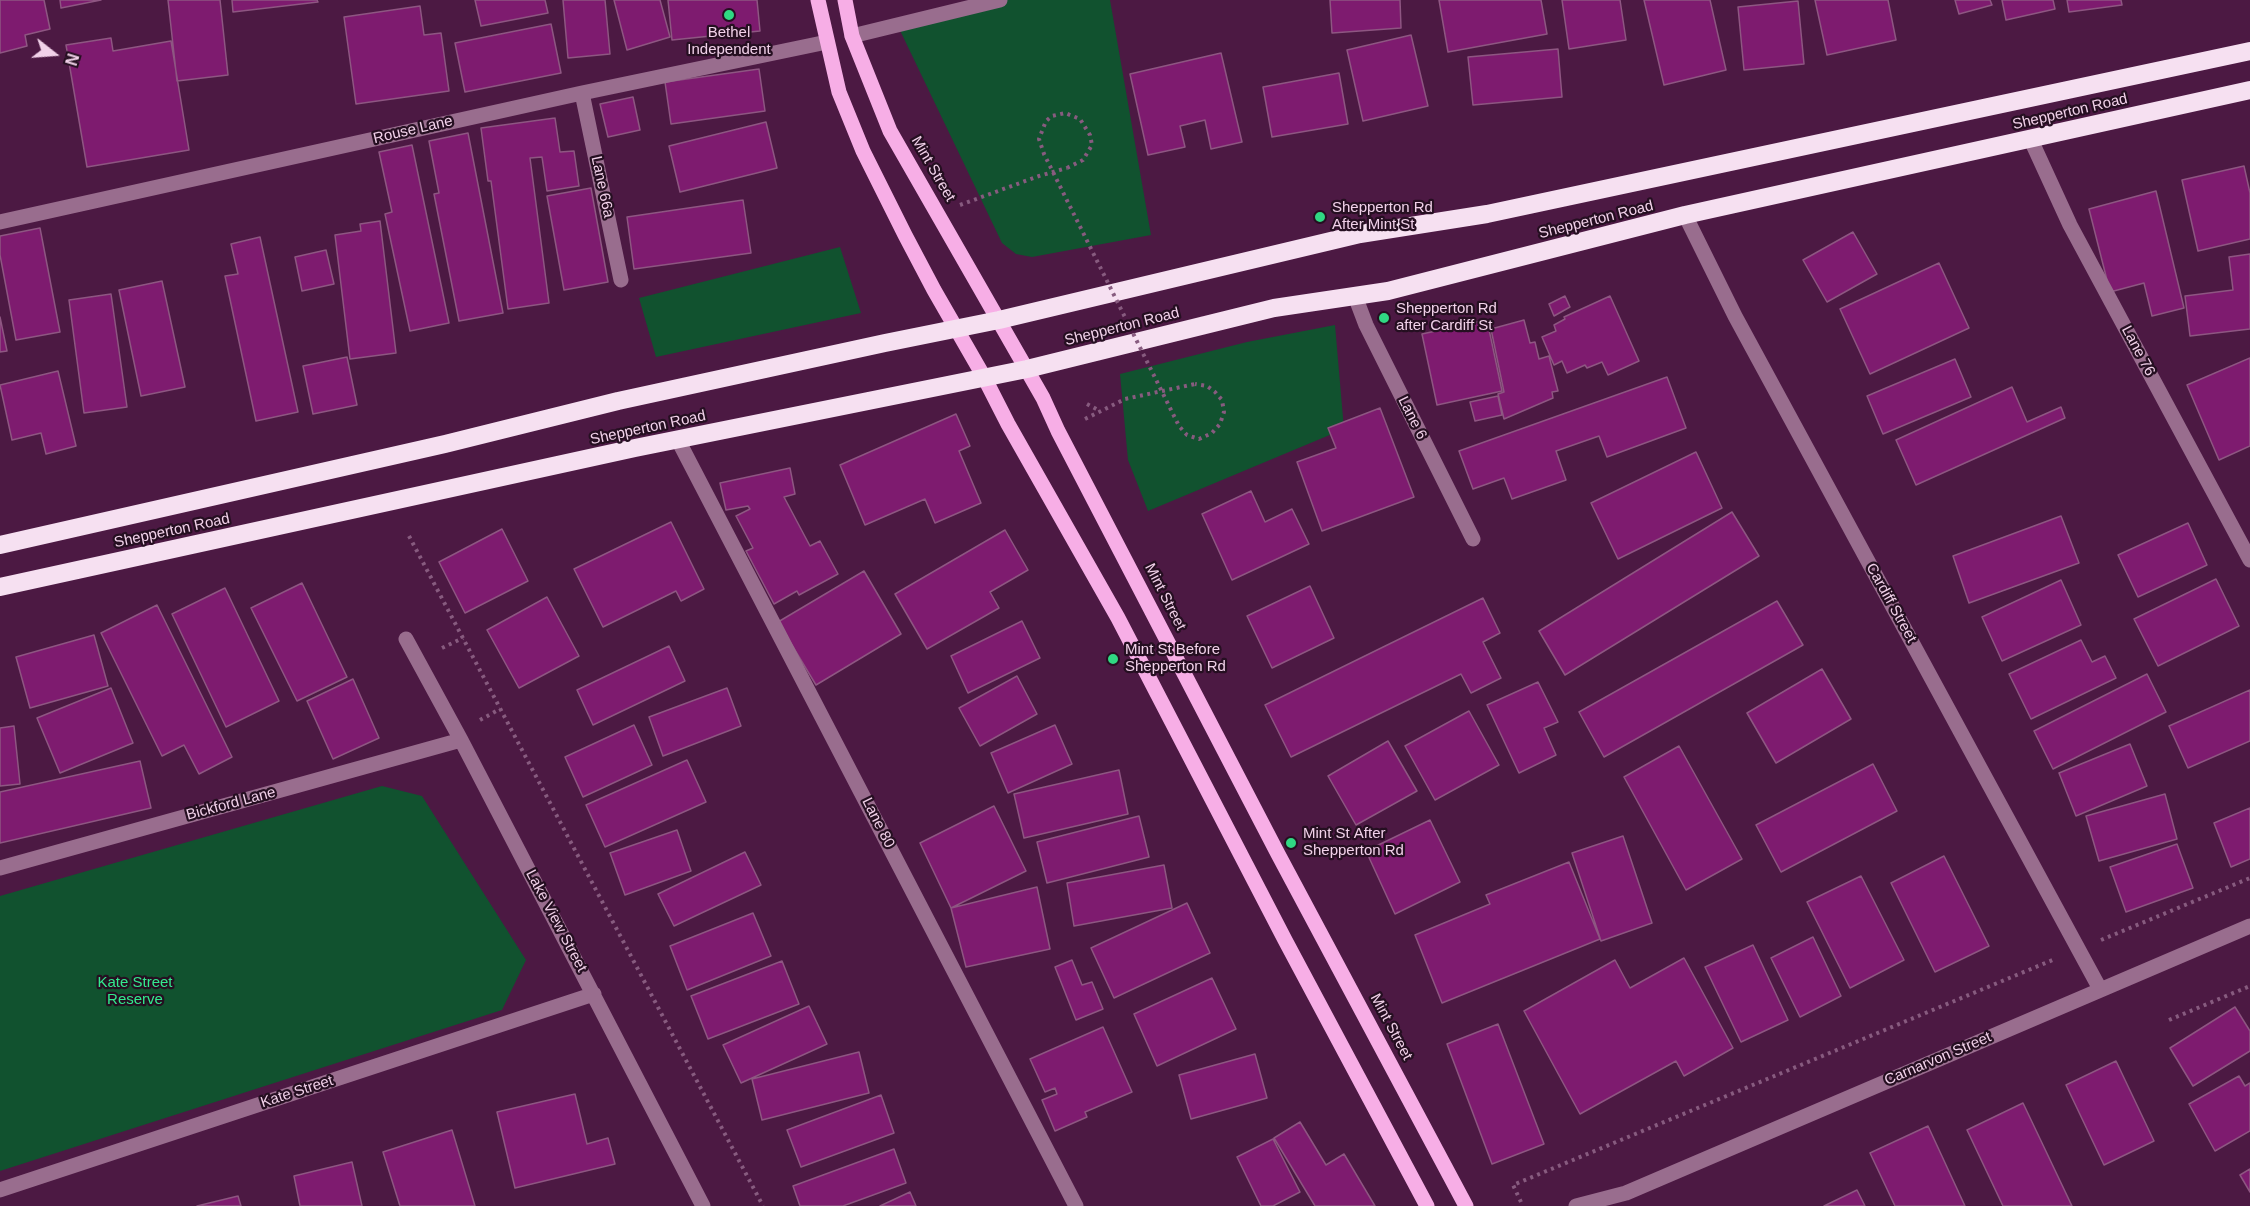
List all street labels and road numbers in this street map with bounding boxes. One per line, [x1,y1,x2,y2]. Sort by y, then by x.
street label: Shepperton Road [2011,90,2129,134]
street label: Rouse Lane [372,112,454,148]
street label: Mint Street [907,133,959,205]
street label: Lane 66a [587,155,617,219]
street label: Shepperton Road [1537,197,1655,243]
street label: Shepperton Road [1063,304,1181,350]
street label: Lane 76 [2117,323,2159,379]
street label: Lane 6 [1394,393,1430,443]
street label: Shepperton Road [589,407,707,449]
street label: Shepperton Road [113,510,231,552]
street label: Cardiff Street [1862,560,1920,646]
street label: Mint Street [1141,561,1189,633]
street label: Bickford Lane [184,783,278,825]
street label: Lane 80 [858,795,898,851]
street label: Lake View Street [521,867,591,975]
street label: Mint Street [1366,991,1416,1063]
street label: Carnarvon Street [1882,1028,1994,1090]
street label: Kate Street [259,1072,335,1112]

